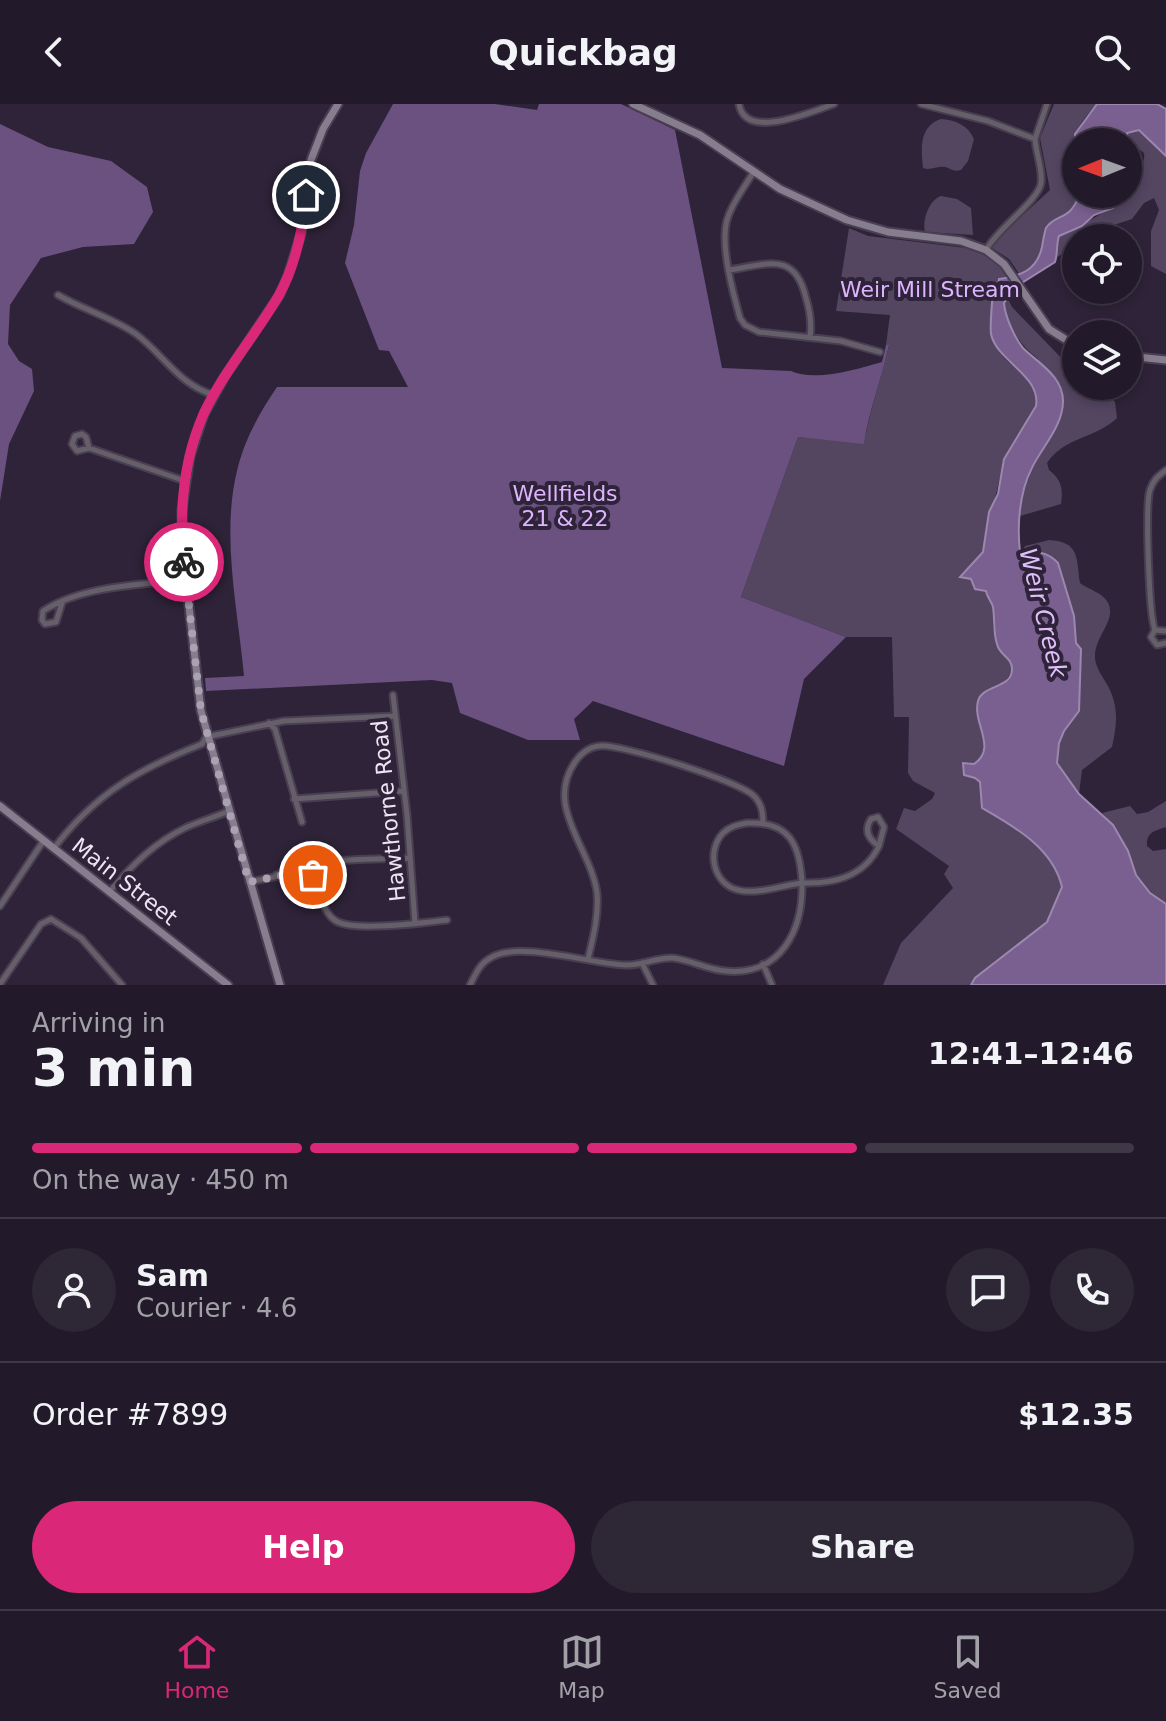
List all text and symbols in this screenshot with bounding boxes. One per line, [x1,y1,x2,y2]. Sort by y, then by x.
icon: back [32,30,76,74]
icon: search [1090,30,1134,74]
text: Quickbag [488,32,678,73]
north arrow [1062,128,1142,208]
map controls [1062,128,1142,400]
pin [272,161,340,229]
icon: home [284,173,328,217]
button: locate [1062,224,1142,304]
park label: Weir Mill Stream [840,277,1020,302]
button: layers [1062,320,1142,400]
park label: Wellfields 21 & 22 [512,481,618,531]
courier [144,522,224,602]
icon: bike [162,540,206,584]
water label: Weir Creek [1013,545,1073,682]
street label: Hawthorne Road [367,719,410,903]
street label: Main Street [67,833,182,930]
pin [279,841,347,909]
icon: bag [291,853,335,897]
text: Arriving in [32,1008,166,1038]
text: 12:41–12:46 [928,1036,1134,1071]
text: 3 min [32,1038,195,1098]
text: On the way · 450 m [32,1165,289,1195]
button: person [32,1248,116,1332]
button: chat [946,1248,1030,1332]
button: phone [1050,1248,1134,1332]
text: Sam [136,1258,209,1293]
text: Courier · 4.6 [136,1293,297,1323]
text: Order #7899 [32,1397,228,1432]
text: $12.35 [1018,1397,1134,1432]
button: Help [32,1501,575,1593]
button: Share [591,1501,1134,1593]
tab: Home [164,1630,229,1703]
tab: Map [558,1630,605,1703]
tab: Saved [934,1630,1002,1703]

